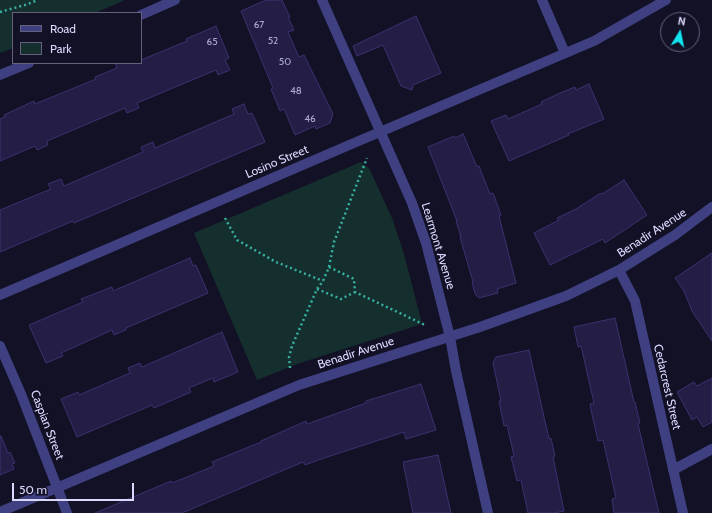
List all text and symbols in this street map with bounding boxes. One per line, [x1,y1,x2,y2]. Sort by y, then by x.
legend [12,12,142,64]
north arrow [660,12,700,52]
text: N [677,14,687,29]
house number: 67 [254,19,264,31]
text: Road [50,21,76,36]
house number: 52 [268,35,278,47]
house number: 65 [206,36,218,48]
text: Park [50,41,72,56]
house number: 50 [279,56,291,68]
house number: 48 [290,85,302,97]
house number: 46 [304,113,316,125]
street label: Losino Street [243,142,311,182]
street label: Learmont Avenue [418,201,458,291]
street label: Benadir Avenue [615,205,689,261]
street label: Benadir Avenue [316,334,396,372]
street label: Cedarcrest Street [650,343,684,431]
street label: Caspian Street [27,388,67,462]
scale bar [14,475,136,501]
text: 50 m [19,482,47,497]

